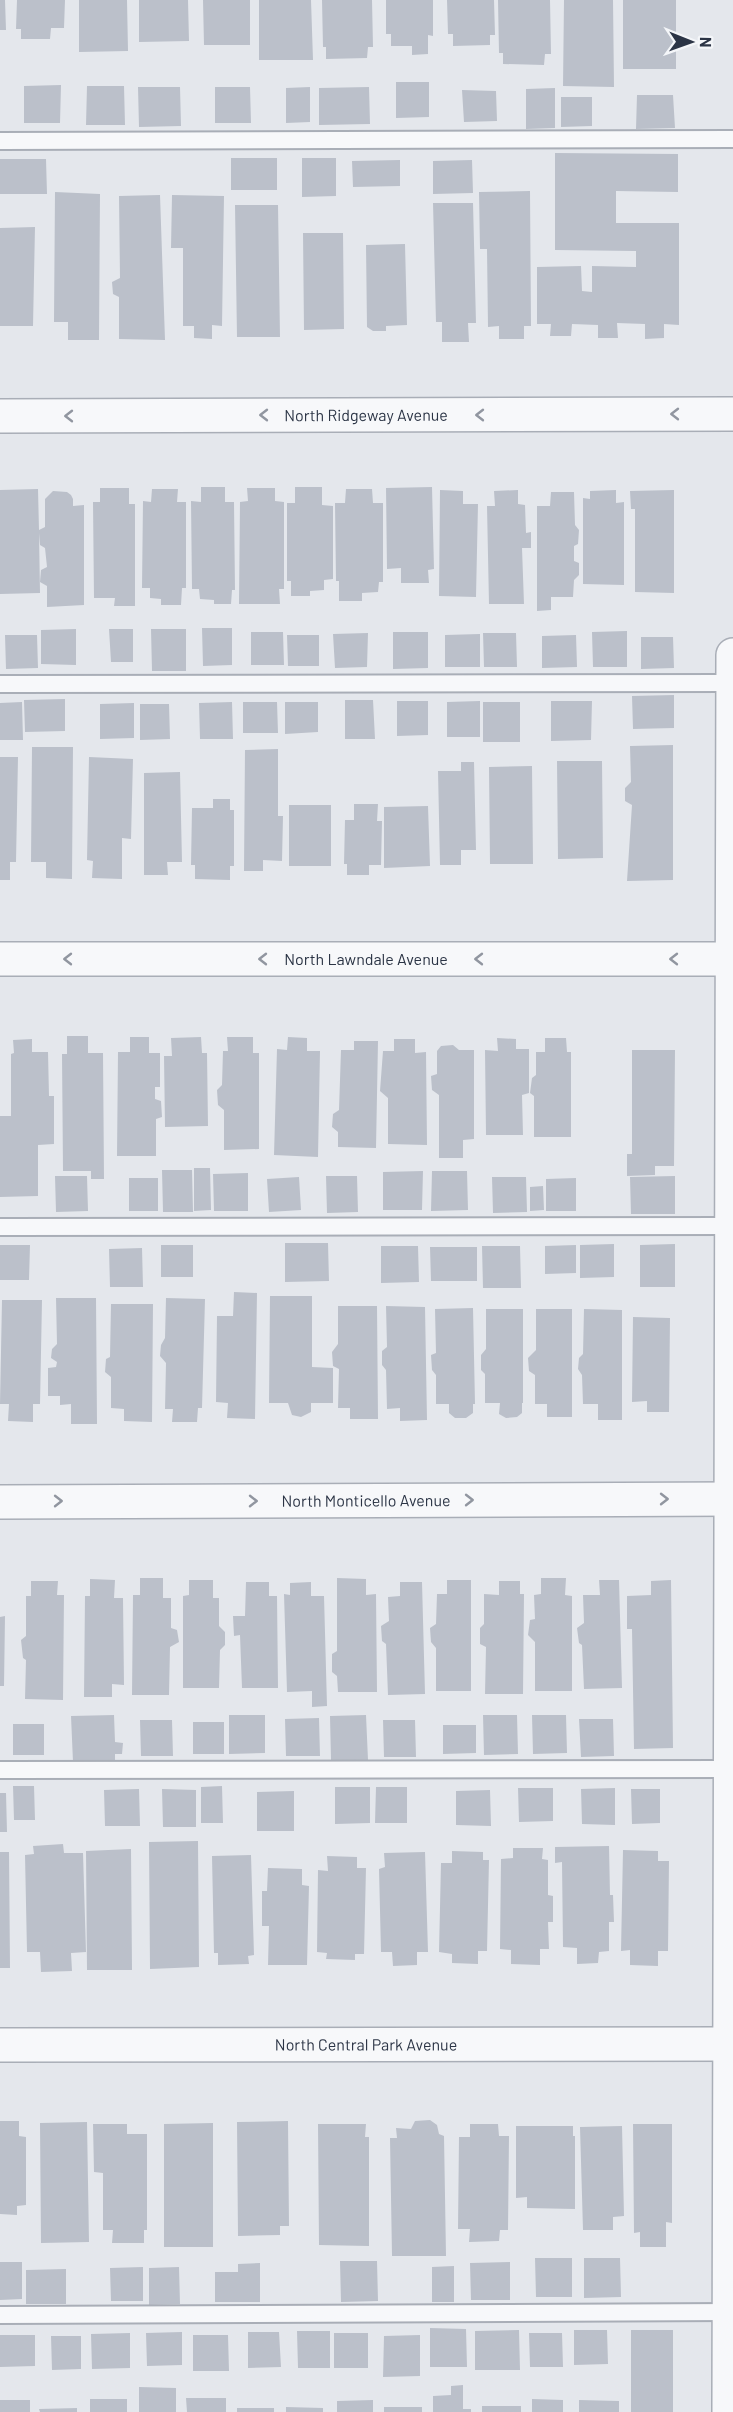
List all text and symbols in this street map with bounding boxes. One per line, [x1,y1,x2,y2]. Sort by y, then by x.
north arrow [661,12,721,72]
text: N [697,37,716,48]
street label: North Ridgeway Avenue [284,405,448,424]
one-way arrow [670,408,679,420]
one-way arrow [259,409,268,422]
one-way arrow [475,409,484,421]
one-way arrow [64,410,73,422]
street label: North Lawndale Avenue [284,949,448,968]
one-way arrow [63,953,72,965]
one-way arrow [258,953,267,965]
one-way arrow [474,953,483,965]
one-way arrow [669,953,678,965]
street label: North Monticello Avenue [281,1490,451,1510]
one-way arrow [660,1493,669,1505]
one-way arrow [465,1494,474,1506]
one-way arrow [54,1495,63,1508]
one-way arrow [249,1495,258,1507]
street label: North Central Park Avenue [275,2034,457,2054]

